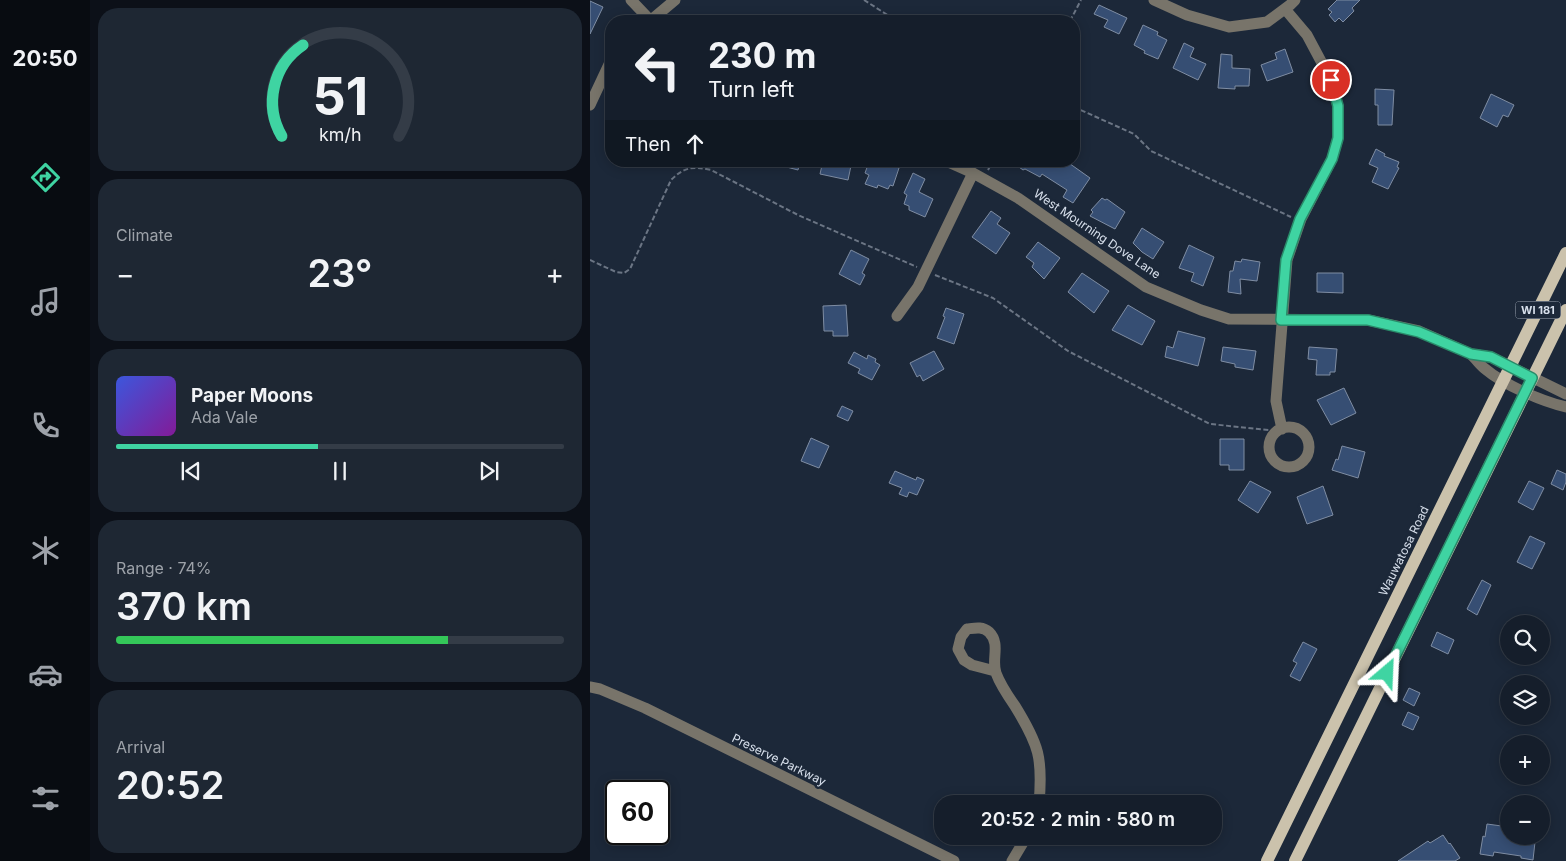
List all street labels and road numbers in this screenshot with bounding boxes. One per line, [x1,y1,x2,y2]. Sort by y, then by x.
street label: West Mourning Dove Lane [1031,186,1163,282]
road number: WI 181 [1516,302,1560,318]
street label: Wauwatosa Road [1375,503,1432,598]
street label: Preserve Parkway [730,730,829,789]

